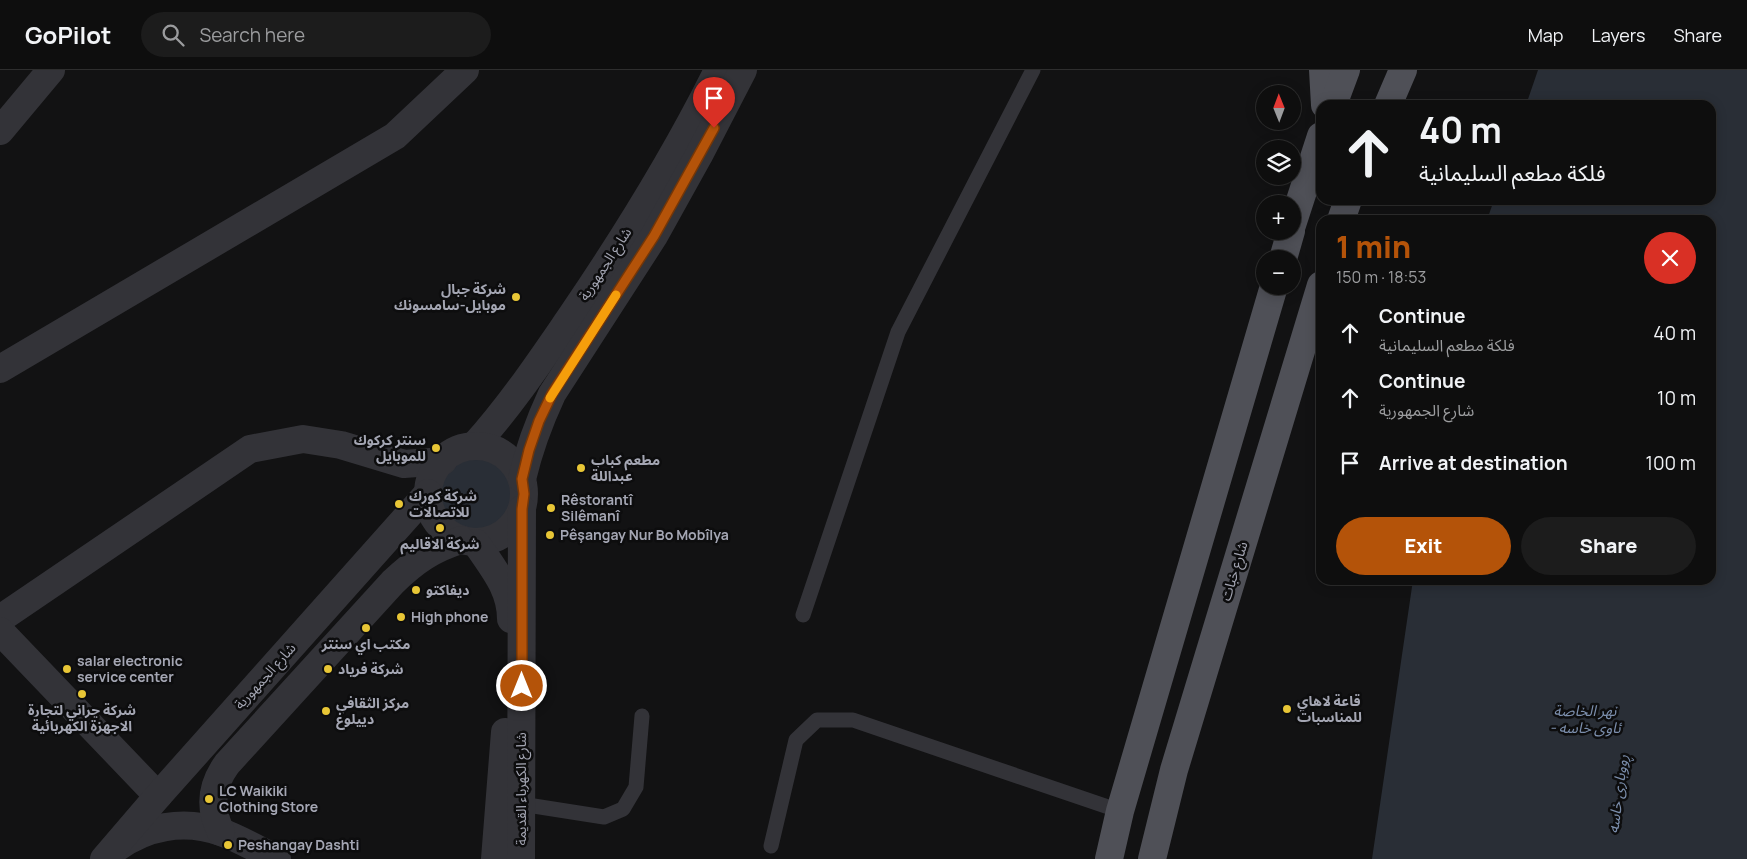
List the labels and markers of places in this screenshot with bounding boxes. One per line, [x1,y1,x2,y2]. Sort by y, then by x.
pin [693,77,735,128]
place label: شركة جبال موبايل-سامسونك [394,279,506,314]
marker: شركة جبال موبايل-سامسونك [510,291,522,303]
place label: سنتر كركوك للموبايل [354,430,426,465]
marker: سنتر كركوك للموبايل [430,442,442,454]
place label: مطعم كباب عبداللة [591,450,660,485]
marker: مطعم كباب عبداللة [575,462,587,474]
place label: شركة كورك للاتصالات [409,486,477,521]
place label: Rêstorantî Silêmanî [561,490,634,525]
marker: شركة كورك للاتصالات [393,498,405,510]
marker: Rêstorantî Silêmanî [545,502,557,514]
marker: شركة الاقاليم [434,522,446,534]
place label: Pêşangay Nur Bo Mobîlya [560,525,729,544]
marker: Pêşangay Nur Bo Mobîlya [544,529,556,541]
place label: شركة الاقاليم [400,534,480,555]
place label: ديفاكتو [426,580,470,599]
marker: ديفاكتو [410,584,422,596]
place label: High phone [411,607,488,626]
marker: High phone [395,611,407,623]
marker: مكتب اي سنتر [360,622,372,634]
place label: مكتب اي سنتر [321,634,410,655]
place label: salar electronic service center [77,651,183,686]
place label: شركة فرياد [338,659,404,678]
marker: salar electronic service center [61,663,73,675]
marker: شركة فرياد [322,663,334,675]
marker: شركة چراني لتجارة الاجهزة الكهربائية [76,688,88,700]
place label: قاعة لاهاي للمناسبات [1297,691,1362,726]
place label: مركز الثقافي دييلوغ [336,693,409,730]
place label: شركة چراني لتجارة الاجهزة الكهربائية [28,700,136,735]
marker: قاعة لاهاي للمناسبات [1281,703,1293,715]
marker: مركز الثقافي دييلوغ [320,705,332,717]
place label: LC Waikiki Clothing Store [219,781,318,816]
marker: LC Waikiki Clothing Store [203,793,215,805]
place label: Peshangay Dashti [238,835,360,854]
marker: Peshangay Dashti [222,839,234,851]

